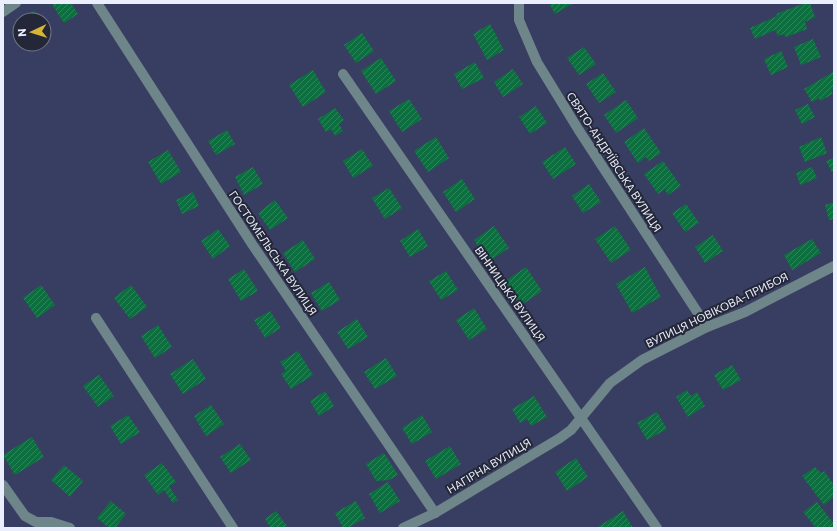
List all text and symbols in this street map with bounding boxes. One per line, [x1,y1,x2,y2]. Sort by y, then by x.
north arrow [12,12,52,52]
text: N [15,28,28,37]
street label: СВЯТО-АНДРІЇВСЬКА ВУЛИЦЯ [564,89,665,234]
street label: ГОСТОМЕЛЬСЬКА ВУЛИЦЯ [227,188,320,317]
street label: ВІННИЦЬКА ВУЛИЦЯ [473,244,548,344]
street label: ВУЛИЦЯ НОВІКОВА-ПРИБОЯ [643,269,790,350]
street label: НАГІРНА ВУЛИЦЯ [444,435,533,496]

